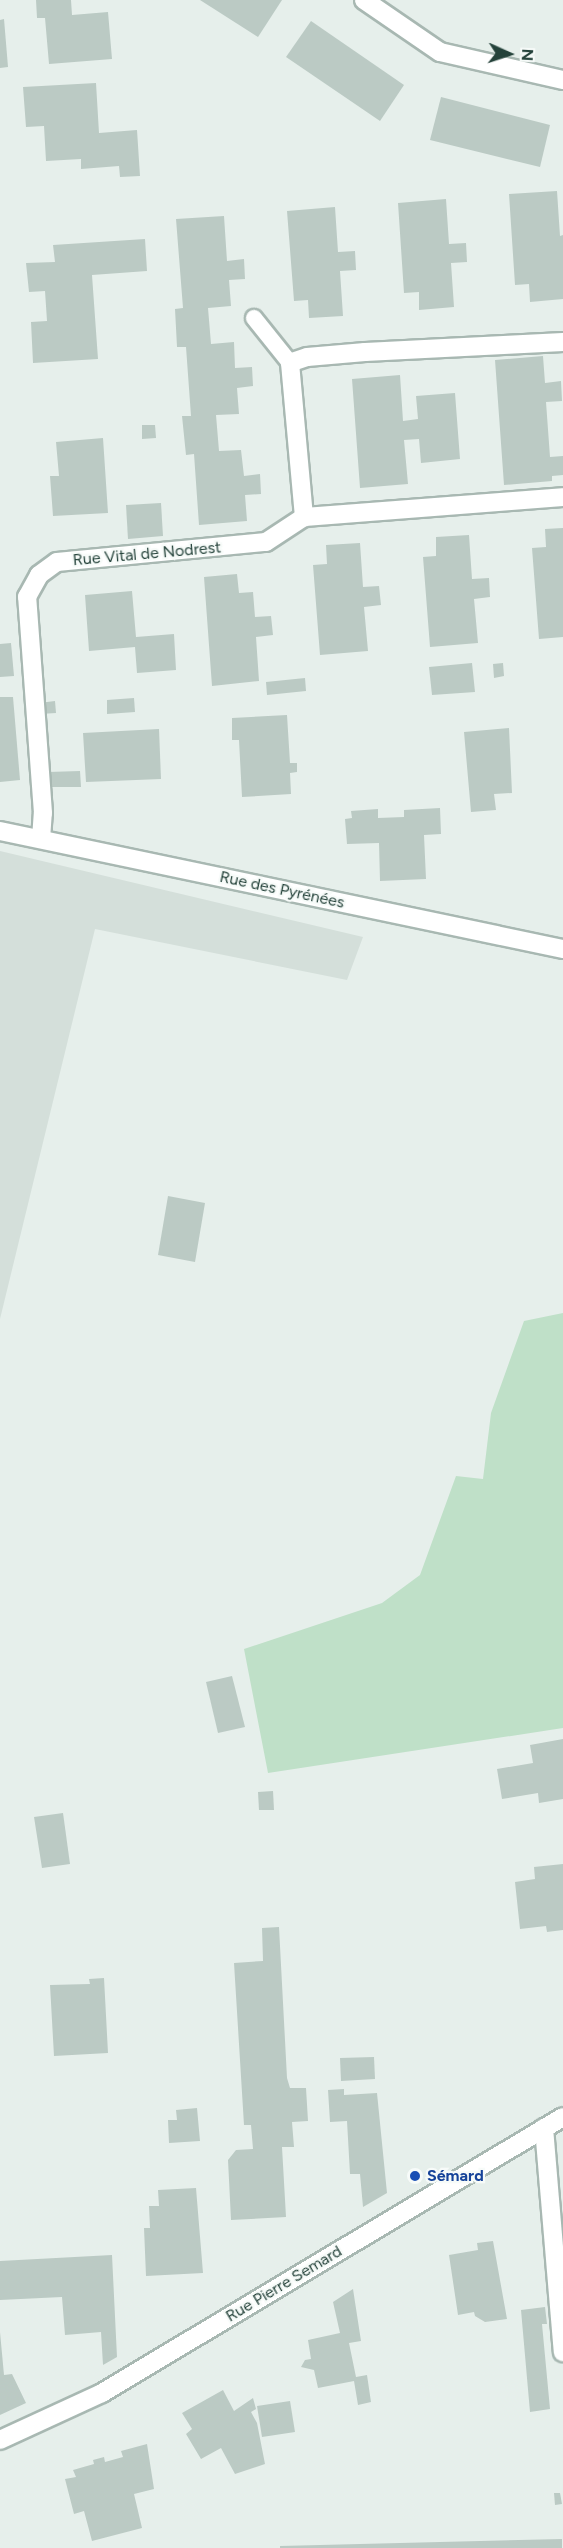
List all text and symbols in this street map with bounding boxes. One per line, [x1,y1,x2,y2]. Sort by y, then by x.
north arrow [479,24,539,84]
text: N [518,48,537,62]
street label: Rue Vital de Nodrest [72,538,222,570]
street label: Rue des Pyrénées [218,867,346,913]
place label: Sémard [427,2166,484,2186]
marker: Sémard [408,2169,422,2183]
street label: Rue Pierre Semard [222,2242,346,2326]

